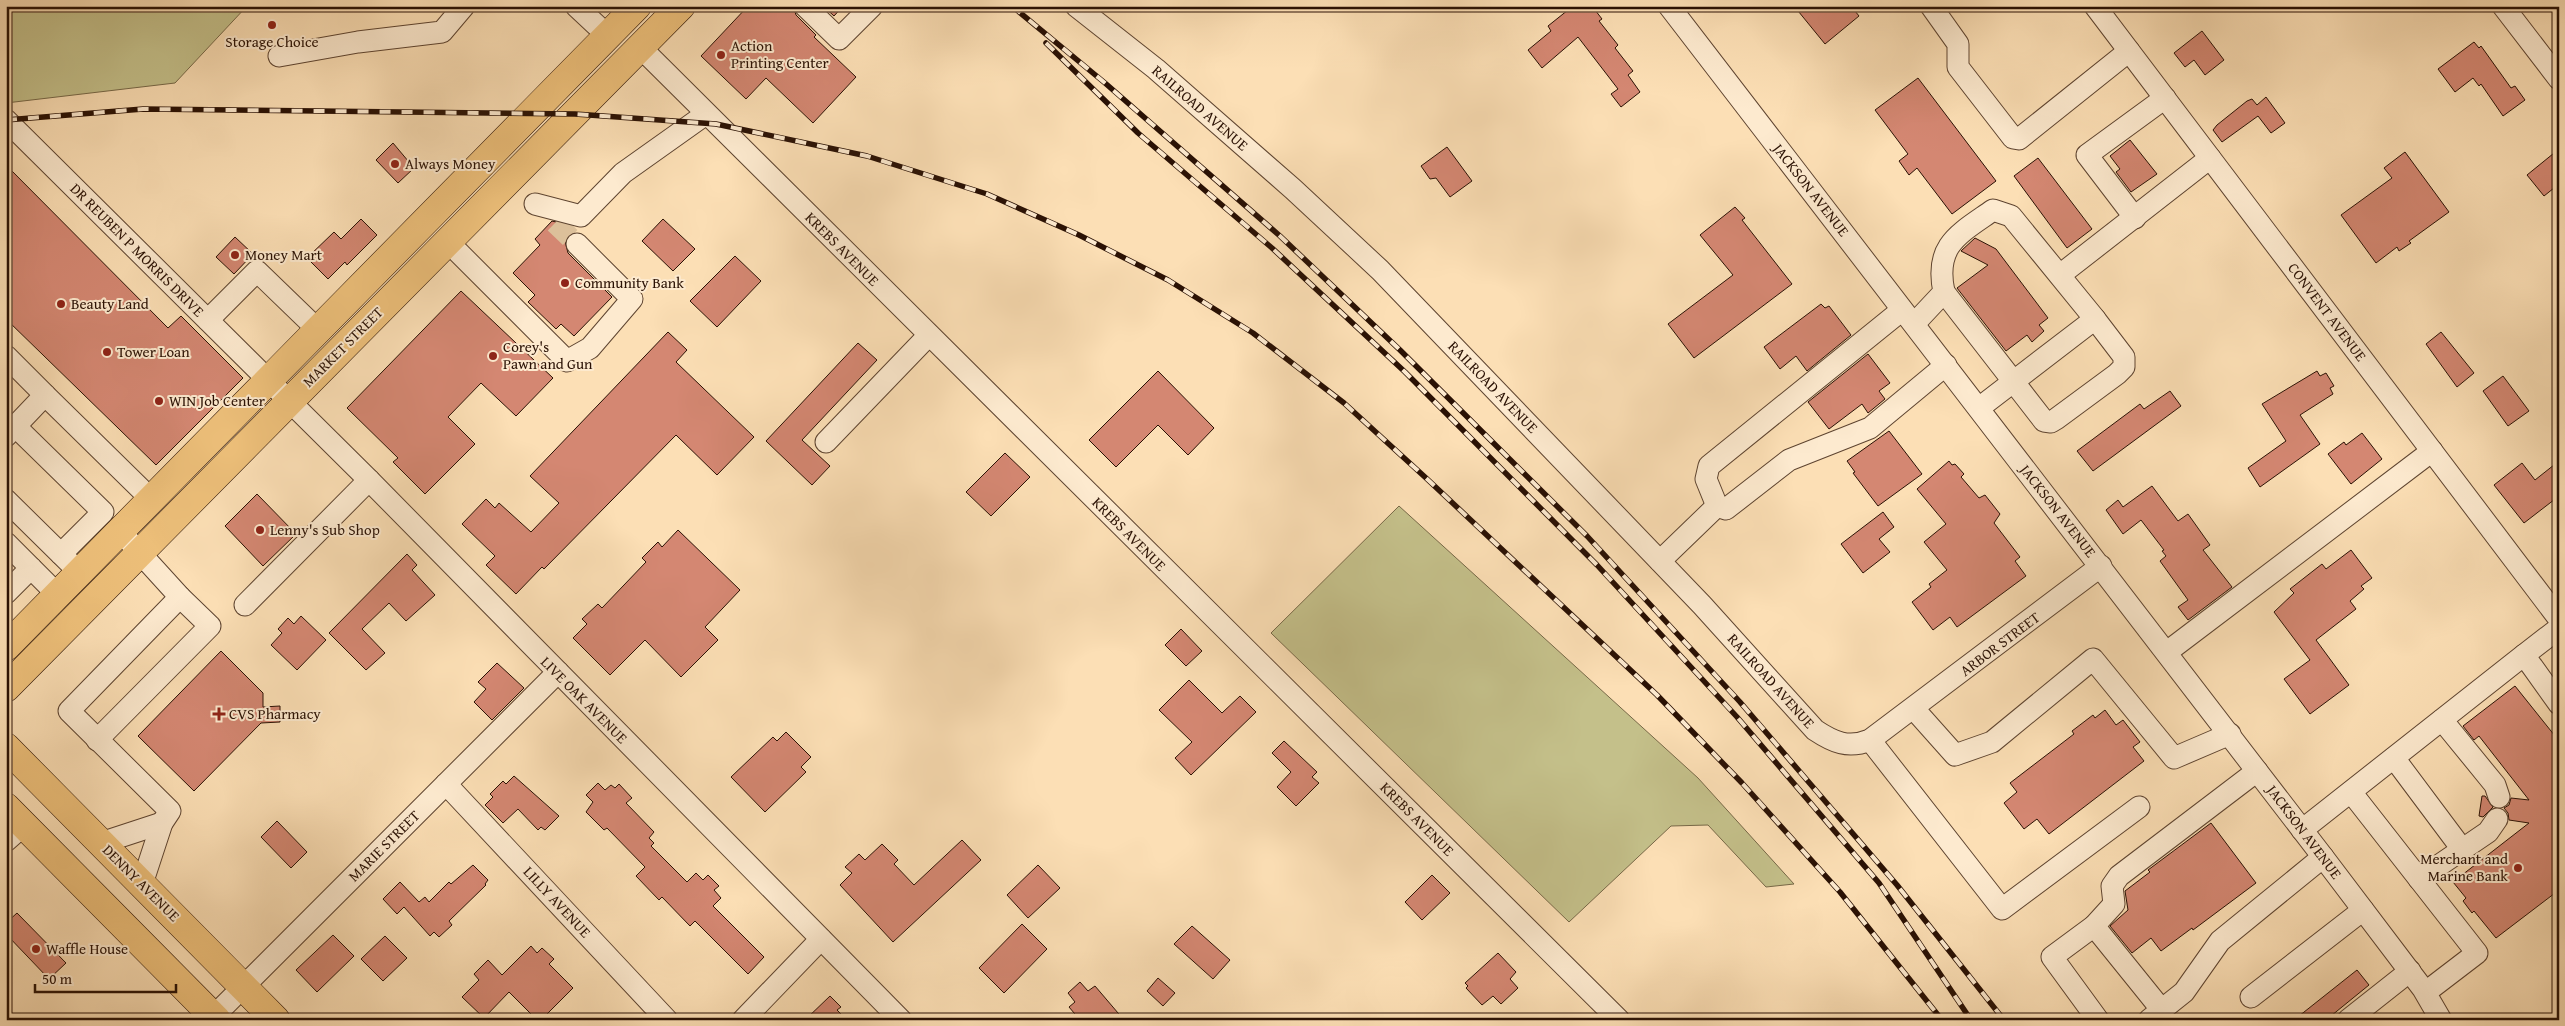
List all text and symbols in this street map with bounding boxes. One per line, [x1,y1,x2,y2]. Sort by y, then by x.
marker: Storage Choice [266,19,278,31]
place label: Storage Choice [225,31,319,52]
place label: Action Printing Center [731,35,829,73]
marker: Action Printing Center [715,49,727,61]
street label: RAILROAD AVENUE [1148,60,1253,156]
street label: JACKSON AVENUE [1767,137,1855,241]
place label: Always Money [405,153,496,174]
marker: Always Money [389,158,401,170]
street label: DR REUBEN P MORRIS DRIVE [66,178,209,321]
street label: KREBS AVENUE [801,207,884,291]
place label: Money Mart [245,244,323,265]
marker: Money Mart [229,249,241,261]
street label: CONVENT AVENUE [2283,258,2372,366]
place label: Community Bank [575,272,684,293]
marker: Community Bank [559,277,571,289]
place label: Beauty Land [71,293,149,314]
marker: Beauty Land [55,298,67,310]
street label: MARKET STREET [298,301,388,392]
place label: Corey's Pawn and Gun [503,336,593,374]
street label: RAILROAD AVENUE [1444,336,1543,438]
place label: Tower Loan [117,341,190,362]
marker: Tower Loan [101,346,113,358]
marker: Corey's Pawn and Gun [487,350,499,362]
place label: WIN Job Center [169,390,265,411]
marker: WIN Job Center [153,395,165,407]
street label: JACKSON AVENUE [2014,458,2102,562]
street label: KREBS AVENUE [1088,492,1171,576]
place label: Lenny's Sub Shop [270,519,380,540]
marker: Lenny's Sub Shop [254,524,266,536]
street label: ARBOR STREET [1955,606,2045,681]
street label: RAILROAD AVENUE [1723,629,1820,733]
street label: LIVE OAK AVENUE [536,651,633,748]
place label: CVS Pharmacy [229,703,321,724]
marker: CVS Pharmacy [213,708,225,720]
street label: KREBS AVENUE [1376,777,1459,861]
street label: JACKSON AVENUE [2261,779,2347,883]
street label: MARIE STREET [343,805,425,886]
street label: DENNY AVENUE [98,839,185,926]
place label: Merchant and Marine Bank [2420,848,2508,886]
street label: LILLY AVENUE [519,861,596,942]
marker: Merchant and Marine Bank [2512,862,2524,874]
place label: Waffle House [46,938,128,959]
marker: Waffle House [30,943,42,955]
scale bar [35,961,176,993]
text: 50 m [42,968,73,989]

